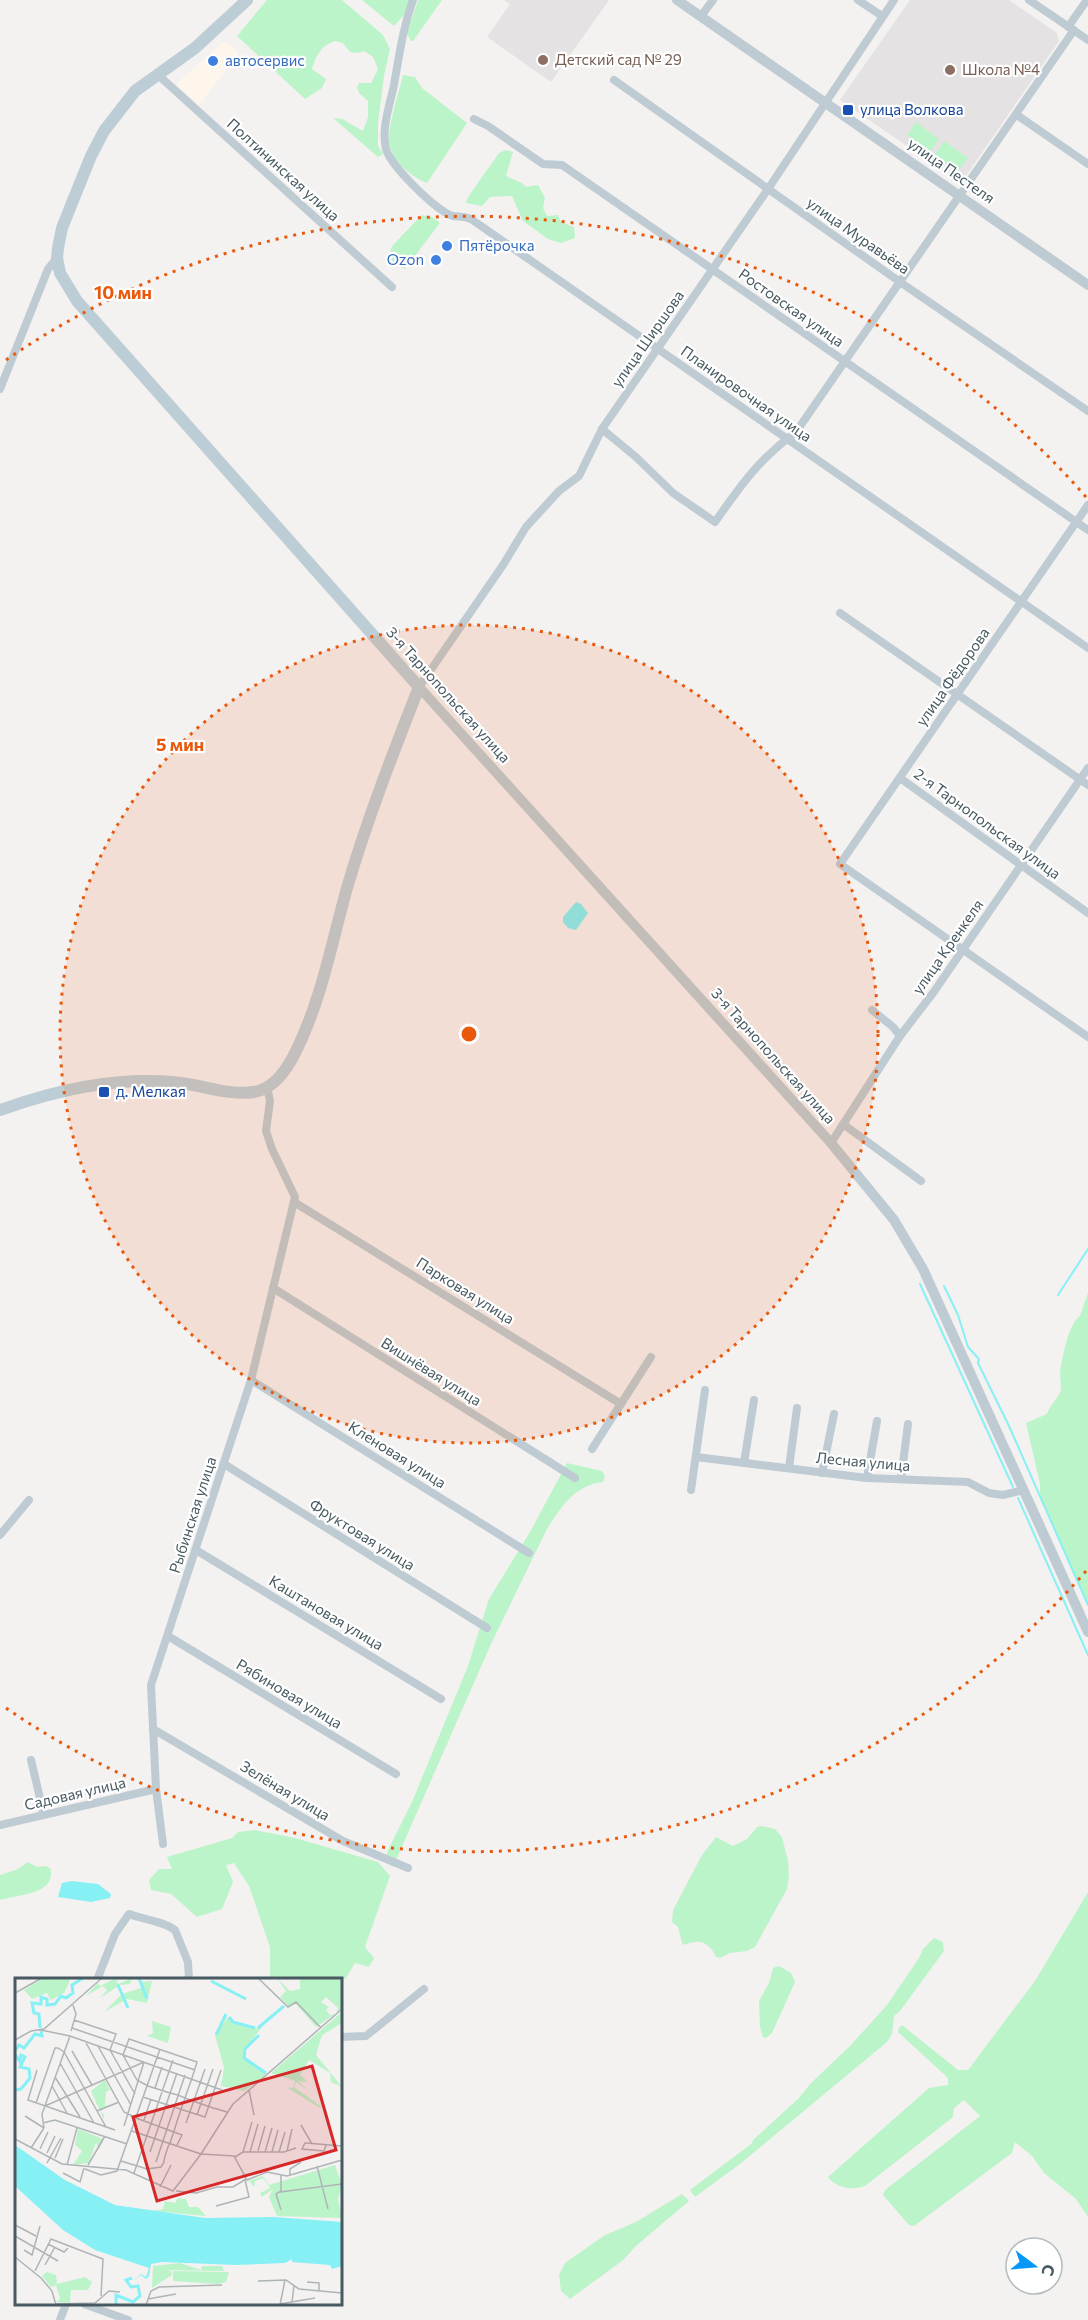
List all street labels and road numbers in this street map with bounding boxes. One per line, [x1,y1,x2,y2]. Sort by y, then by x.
street label: Полтининская улица [224,114,344,224]
street label: улица Пестеля [905,134,998,207]
street label: улица Муравьёва [804,193,913,277]
street label: Ростовская улица [735,264,848,350]
street label: улица Ширшова [607,287,687,390]
street label: Планировочная улица [678,341,815,445]
street label: 3-я Тарнопольская улица [383,623,515,766]
street label: улица Фёдорова [912,624,993,729]
street label: 2-я Тарнопольская улица [911,764,1064,882]
street label: улица Кренкеля [908,896,986,997]
street label: 3-я Тарнопольская улица [708,984,840,1127]
street label: Парковая улица [413,1253,518,1327]
street label: Вишнёвая улица [378,1333,485,1409]
street label: Кленовая улица [345,1417,450,1491]
street label: Лесная улица [815,1448,911,1474]
street label: Рыбинская улица [165,1454,219,1575]
street label: Фруктовая улица [307,1495,418,1574]
street label: Каштановая улица [266,1571,387,1653]
street label: Рябиновая улица [233,1655,346,1732]
street label: Зелёная улица [238,1756,334,1824]
street label: Садовая улица [22,1773,127,1813]

